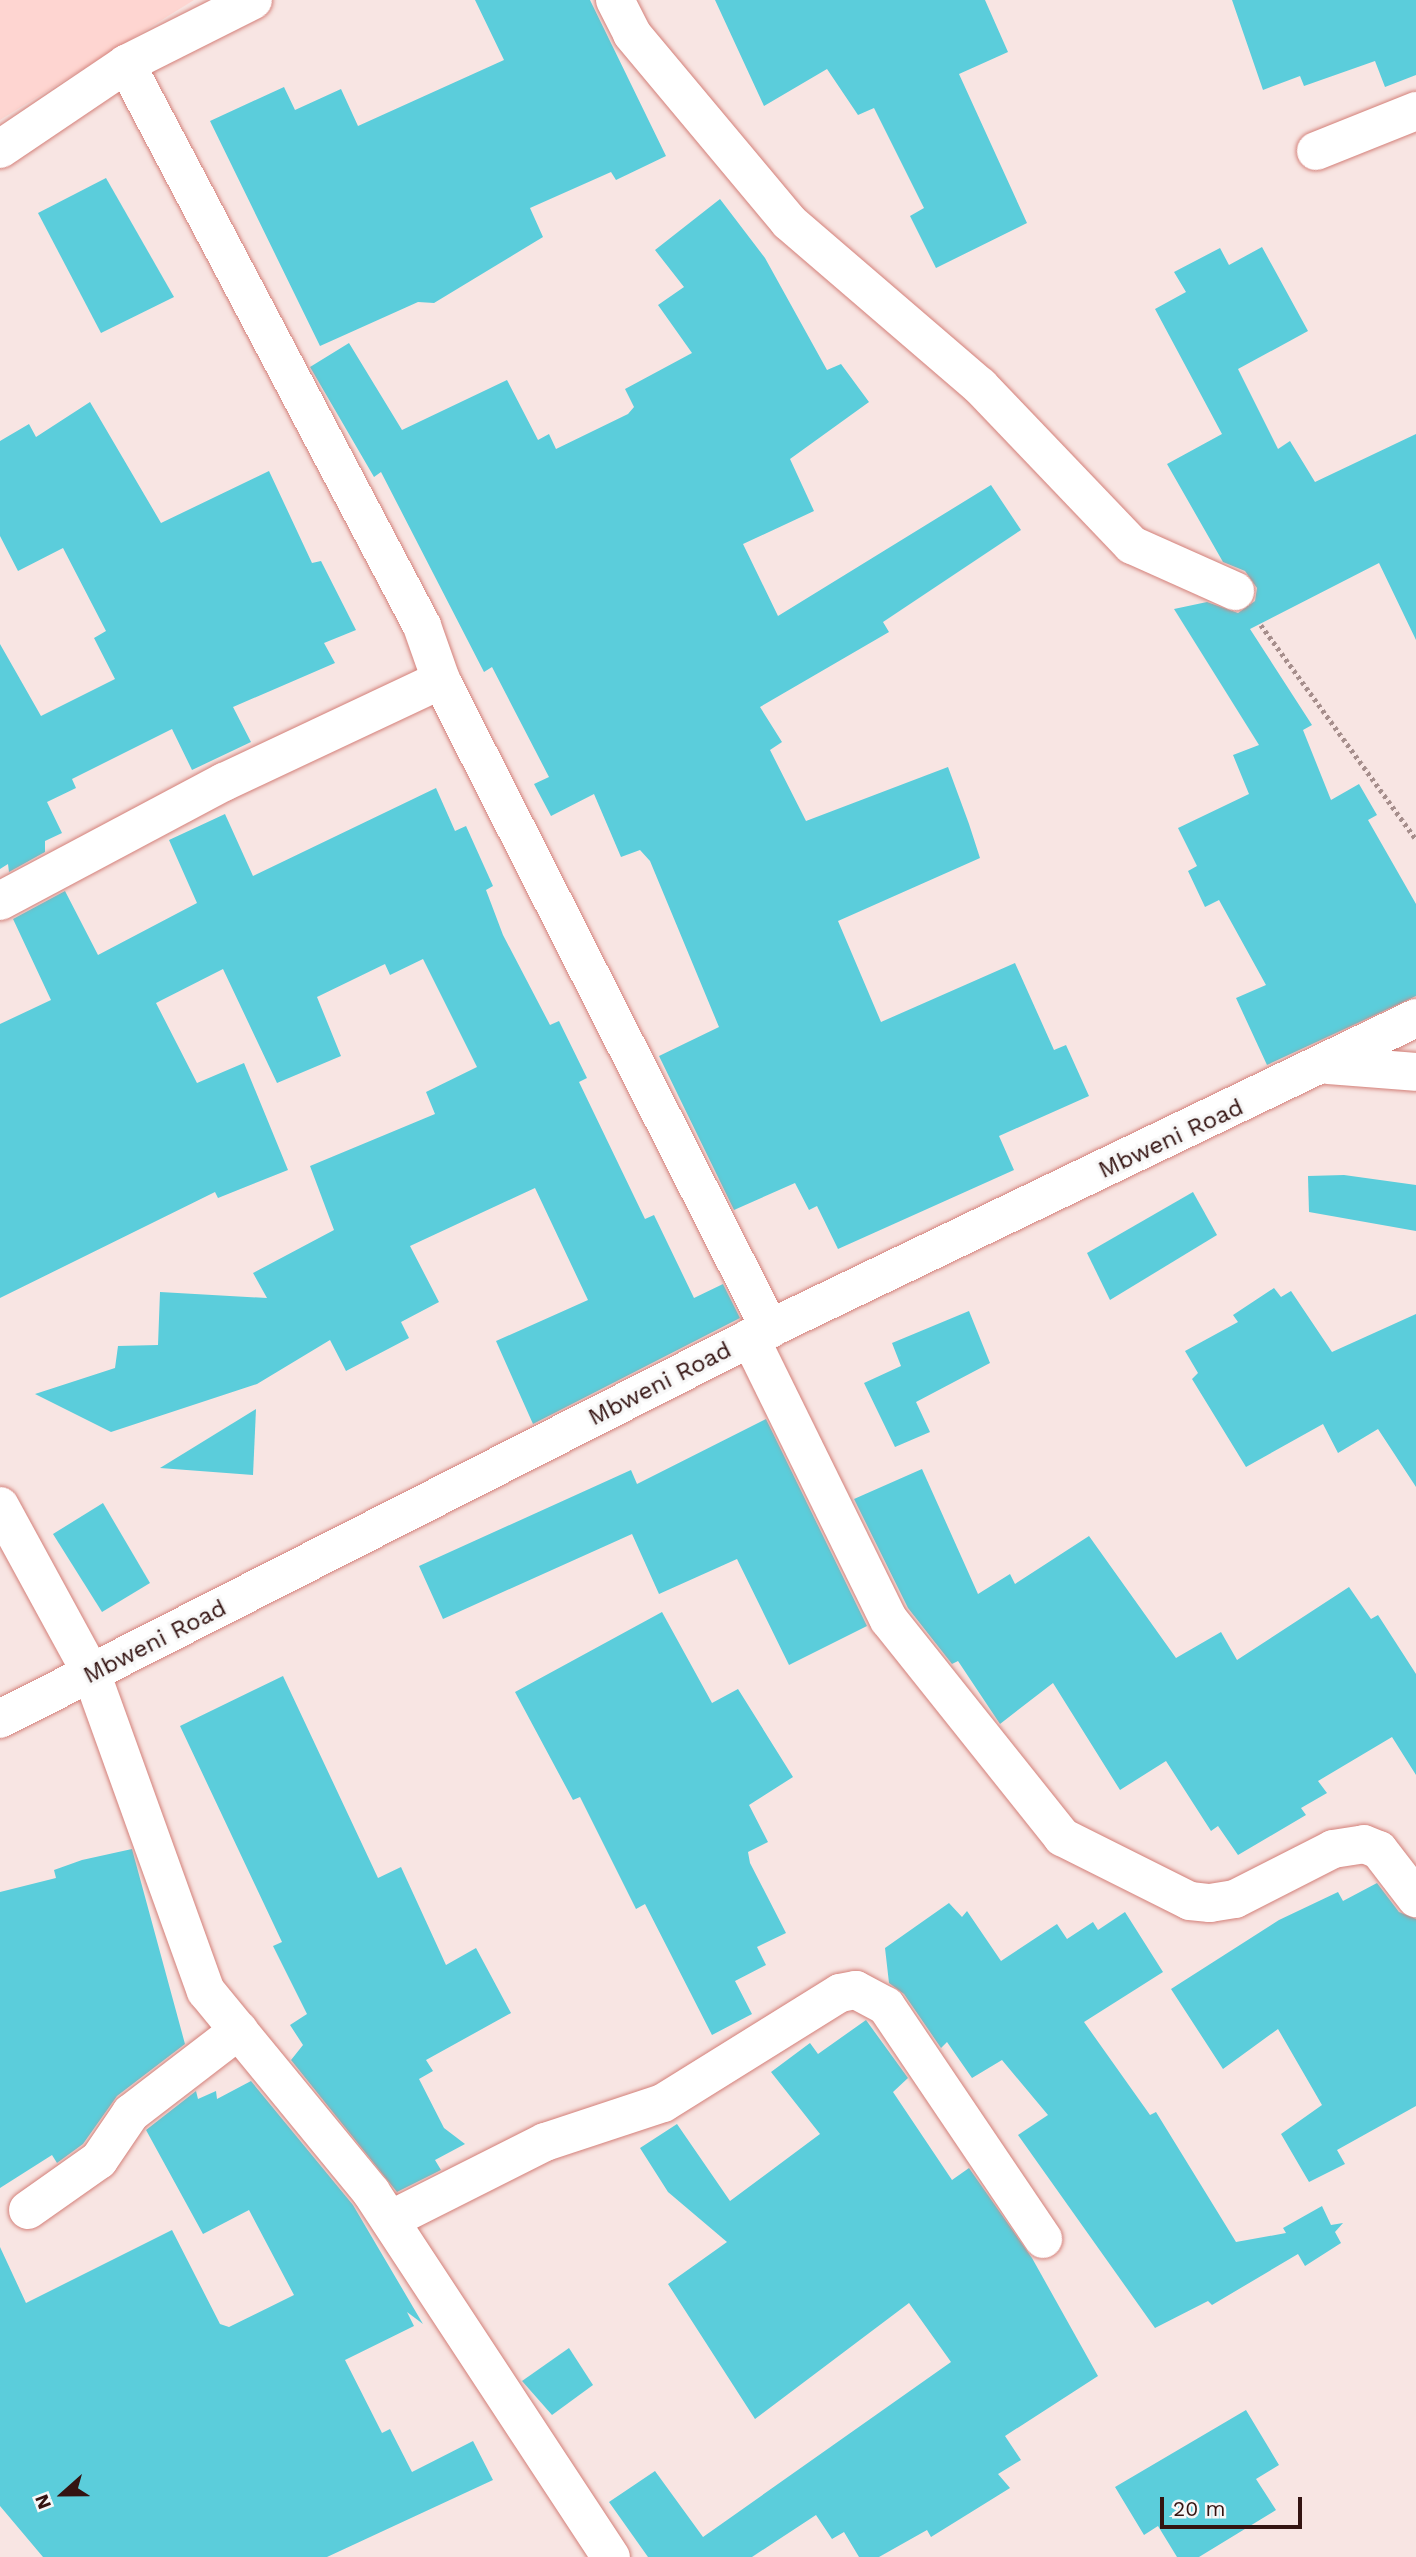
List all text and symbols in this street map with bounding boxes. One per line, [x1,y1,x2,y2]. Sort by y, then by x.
street label: Mbweni Road [1094,1093,1248,1185]
street label: Mbweni Road [584,1336,736,1432]
street label: Mbweni Road [79,1594,231,1690]
north arrow [28,2459,98,2529]
scale bar [1164,2484,1306,2528]
text: N [30,2491,56,2512]
text: 20 m [1173,2496,1225,2521]

